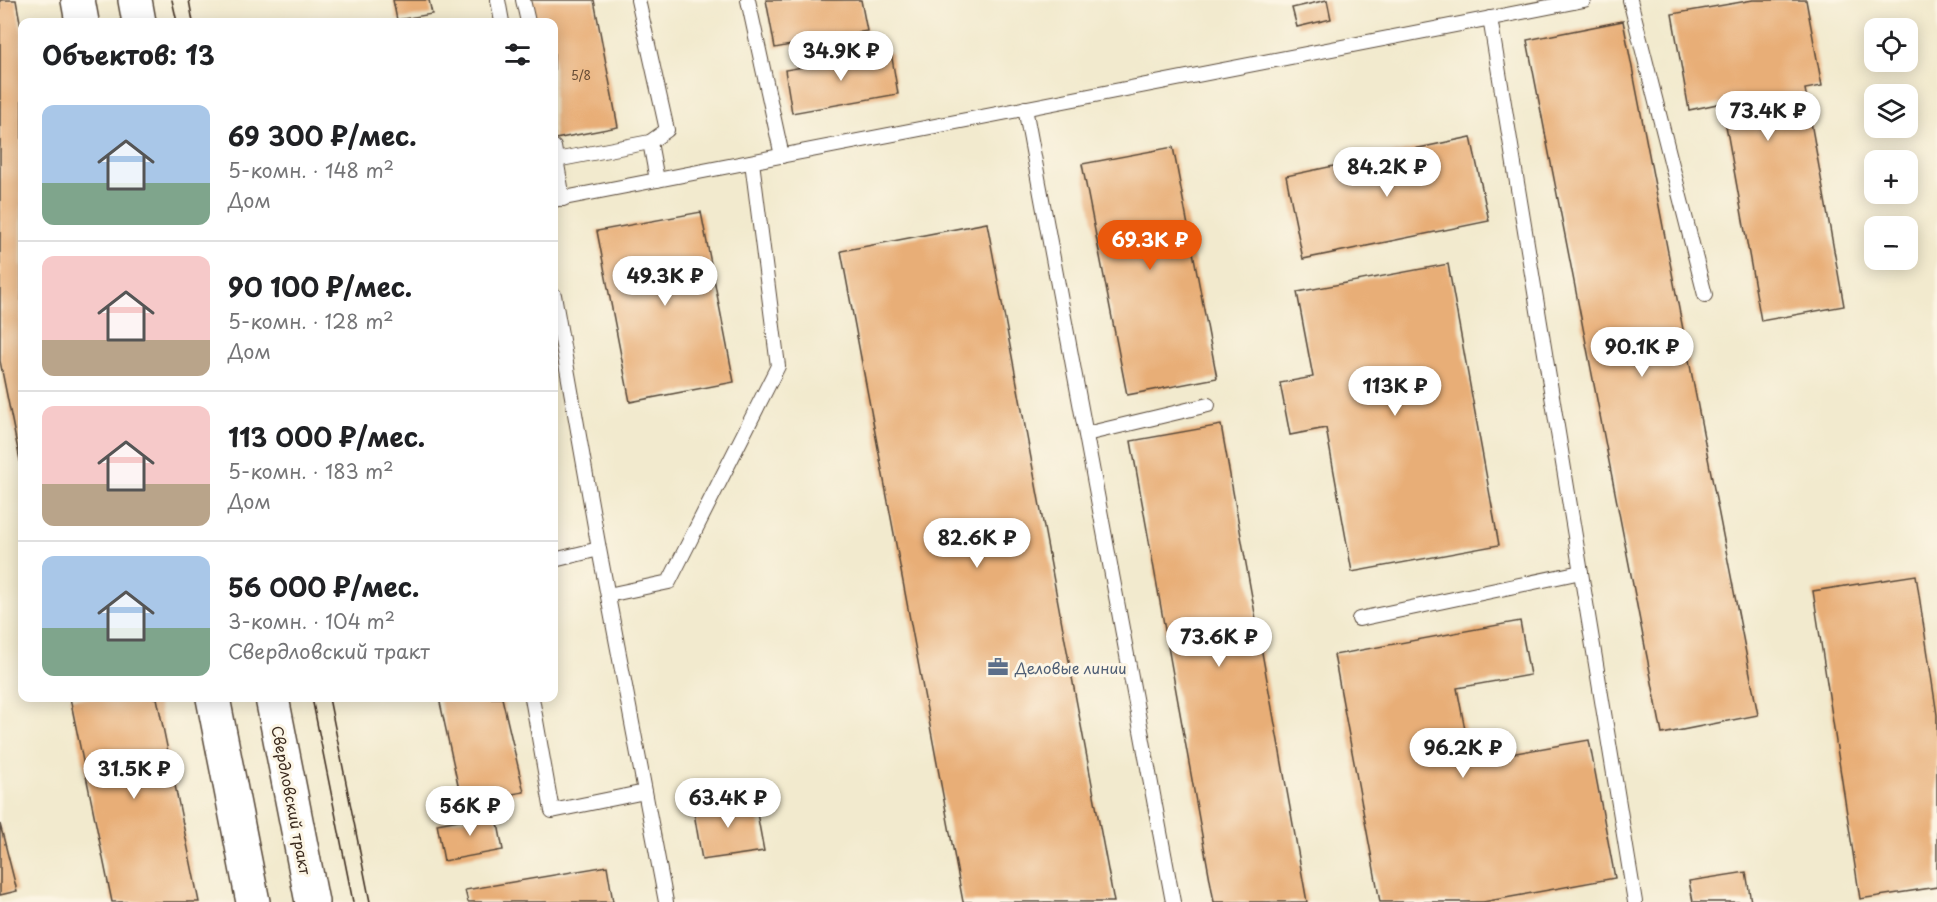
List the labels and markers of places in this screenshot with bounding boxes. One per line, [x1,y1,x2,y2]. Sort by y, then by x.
pin: 34.9K ₽ [786,31,896,82]
pin: 73.4K ₽ [1713,91,1823,142]
pin: 84.2K ₽ [1332,147,1442,198]
pin: 69.3K ₽ [1095,220,1205,271]
pin: 49.3K ₽ [610,256,720,307]
pin: 90.1K ₽ [1587,327,1697,378]
pin: 113K ₽ [1346,366,1444,417]
pin: 82.6K ₽ [922,518,1032,569]
pin: 73.6K ₽ [1164,617,1274,668]
office icon: Деловые линии [986,655,1010,679]
place label: Деловые линии [1014,656,1127,679]
pin: 96.2K ₽ [1408,728,1518,779]
pin: 31.5K ₽ [79,749,189,800]
pin: 63.4K ₽ [673,778,783,829]
pin: 56K ₽ [428,786,512,837]

